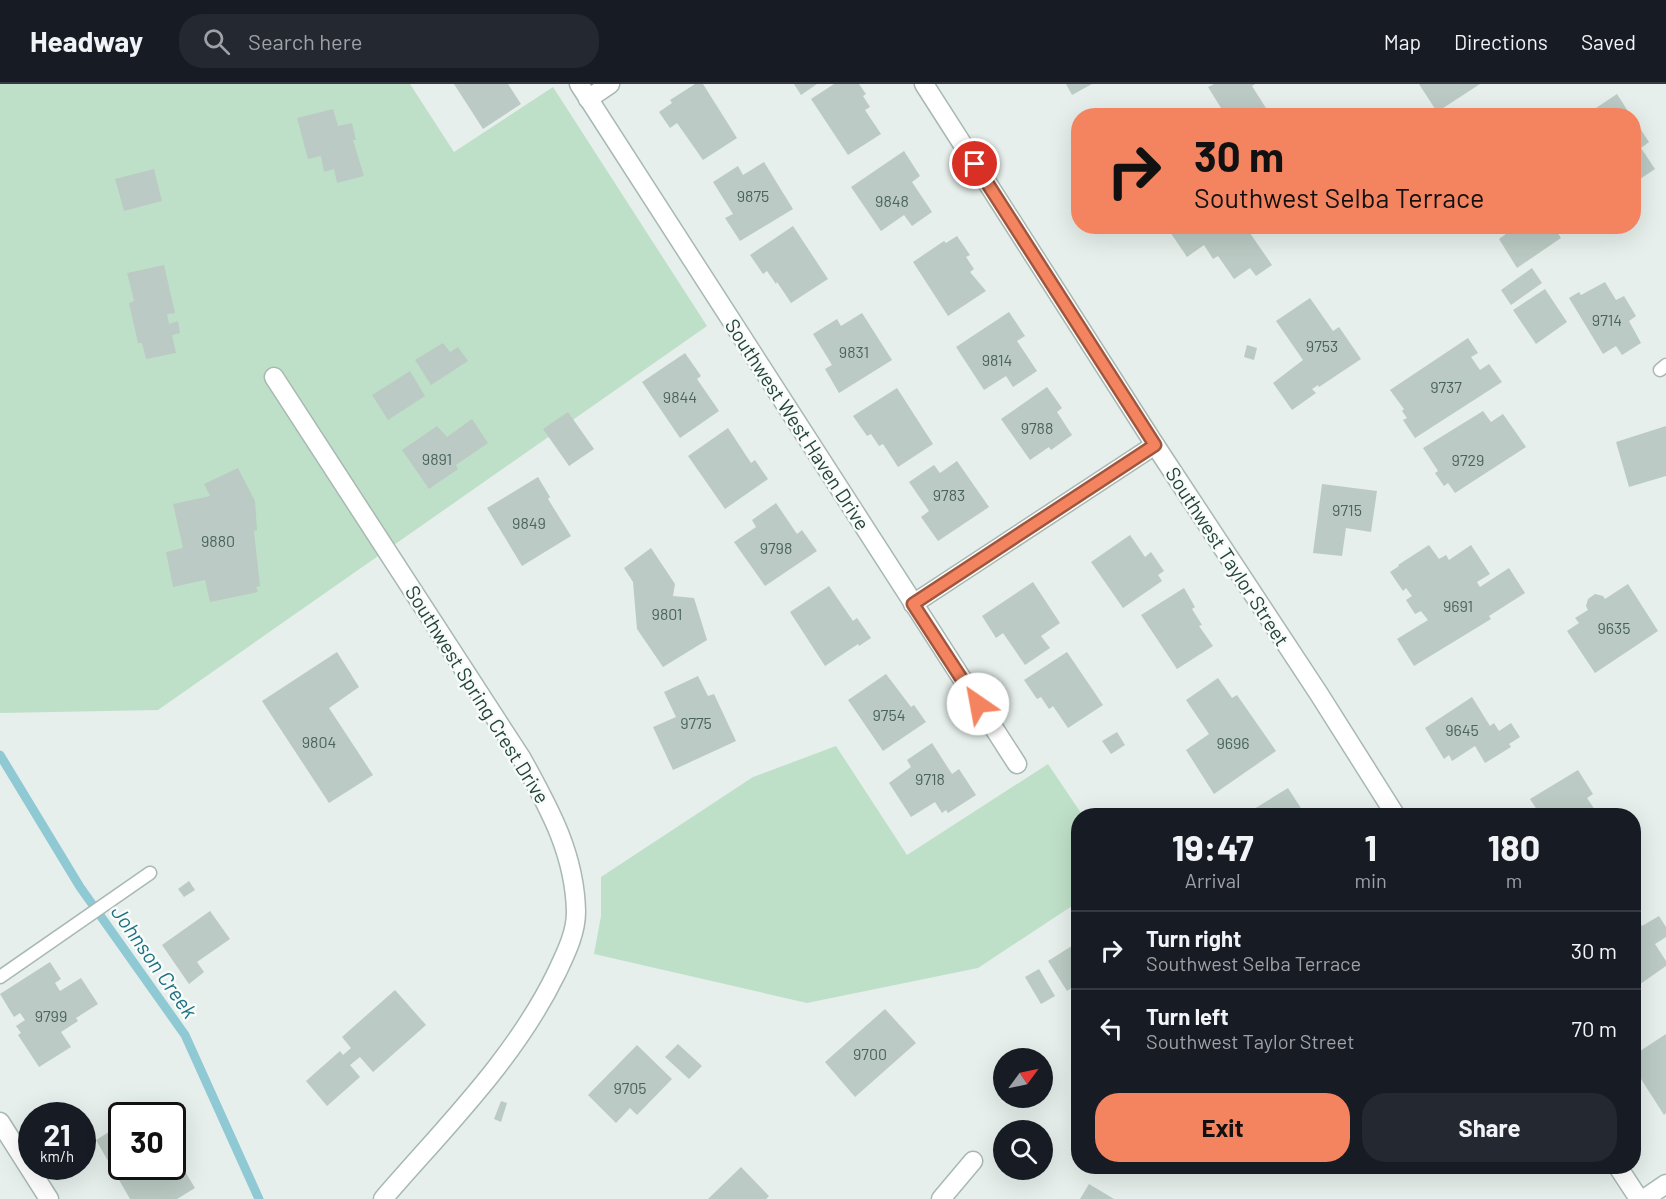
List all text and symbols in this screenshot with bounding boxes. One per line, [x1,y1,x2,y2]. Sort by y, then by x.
search box [179,14,599,68]
text: Headway [30,24,143,58]
icon: search [200,25,233,58]
text: Search here [248,28,362,54]
text: Map [1384,29,1421,54]
text: Directions [1454,29,1548,54]
text: Saved [1581,29,1636,54]
text: 30 m [1194,130,1284,180]
icon: right [1095,132,1173,210]
pin [949,138,1000,189]
icon: arrive [958,147,991,180]
text: Southwest Selba Terrace [1194,181,1484,213]
house number: 9875 [737,186,769,205]
house number: 9848 [875,191,909,210]
house number: 9714 [1592,310,1622,329]
street label: Southwest West Haven Drive [721,314,875,534]
house number: 9753 [1306,336,1338,355]
house number: 9831 [839,342,869,361]
house number: 9814 [982,350,1012,369]
house number: 9737 [1430,377,1462,396]
house number: 9844 [663,387,697,406]
house number: 9788 [1021,418,1053,437]
house number: 9891 [422,449,452,468]
house number: 9729 [1452,450,1484,469]
street label: Southwest Taylor Street [1161,462,1295,650]
house number: 9783 [933,485,965,504]
house number: 9715 [1332,500,1362,519]
house number: 9849 [512,513,546,532]
house number: 9880 [201,531,235,550]
house number: 9798 [760,538,792,557]
street label: Southwest Spring Crest Drive [401,581,555,807]
house number: 9691 [1443,596,1473,615]
house number: 9801 [652,604,682,623]
house number: 9635 [1597,618,1631,637]
position arrow [946,672,1010,736]
house number: 9754 [873,705,905,724]
house number: 9775 [680,713,712,732]
house number: 9645 [1445,720,1479,739]
house number: 9804 [302,732,336,751]
house number: 9696 [1216,733,1250,752]
house number: 9718 [915,769,945,788]
text: 19:47 [1172,825,1254,868]
text: 1 [1364,825,1377,868]
text: 180 [1488,825,1540,868]
text: Arrival [1185,868,1241,892]
text: min [1354,868,1387,892]
text: m [1506,868,1522,892]
water label: Johnson Creek [107,900,204,1023]
text: Turn right [1146,925,1241,951]
icon: right [1095,934,1128,967]
text: 30 m [1571,937,1617,963]
text: Southwest Selba Terrace [1146,951,1361,975]
text: Turn left [1146,1003,1229,1029]
house number: 9799 [35,1006,67,1025]
icon: left [1095,1012,1128,1045]
text: 70 m [1572,1015,1617,1041]
text: Southwest Taylor Street [1146,1029,1354,1053]
house number: 9700 [853,1044,887,1063]
north arrow [993,1048,1053,1108]
map controls [993,1048,1053,1180]
house number: 9705 [613,1078,647,1097]
button: Exit [1095,1093,1350,1162]
button: Share [1362,1093,1617,1162]
speed limit sign: 30 [108,1102,186,1180]
text: 21 [43,1116,71,1152]
button: search [993,1120,1053,1180]
text: km/h [40,1147,74,1165]

